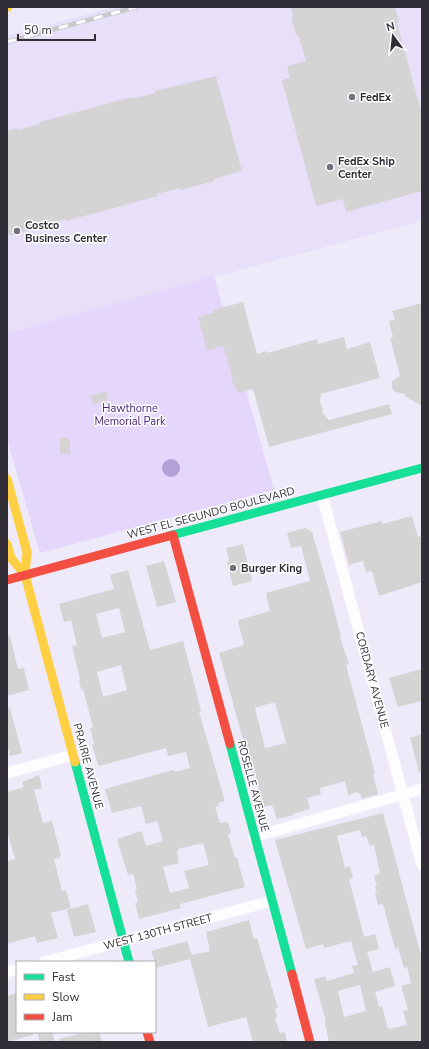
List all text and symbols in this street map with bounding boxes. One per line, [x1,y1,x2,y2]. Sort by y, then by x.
scale bar [18,16,95,42]
north arrow [373,16,413,56]
text: N [385,19,396,35]
text: 50 m [24,22,52,38]
place label: FedEx [360,90,392,105]
marker: FedEx [347,92,357,102]
place label: FedEx Ship Center [338,154,395,182]
marker: FedEx Ship Center [325,162,335,172]
place label: Costco Business Center [25,218,108,246]
marker: Costco Business Center [12,226,22,236]
park label: Hawthorne Memorial Park [94,401,166,429]
street label: WEST EL SEGUNDO BOULEVARD [125,483,297,543]
place label: Burger King [241,561,302,576]
marker: Burger King [228,563,238,573]
street label: CORDARY AVENUE [352,630,392,730]
street label: PRAIRIE AVENUE [69,721,107,811]
street label: ROSELLE AVENUE [234,739,272,833]
street label: WEST 130TH STREET [102,910,214,954]
legend [16,961,156,1033]
text: Fast [52,969,75,985]
text: Slow [52,989,80,1005]
text: Jam [51,1009,73,1025]

